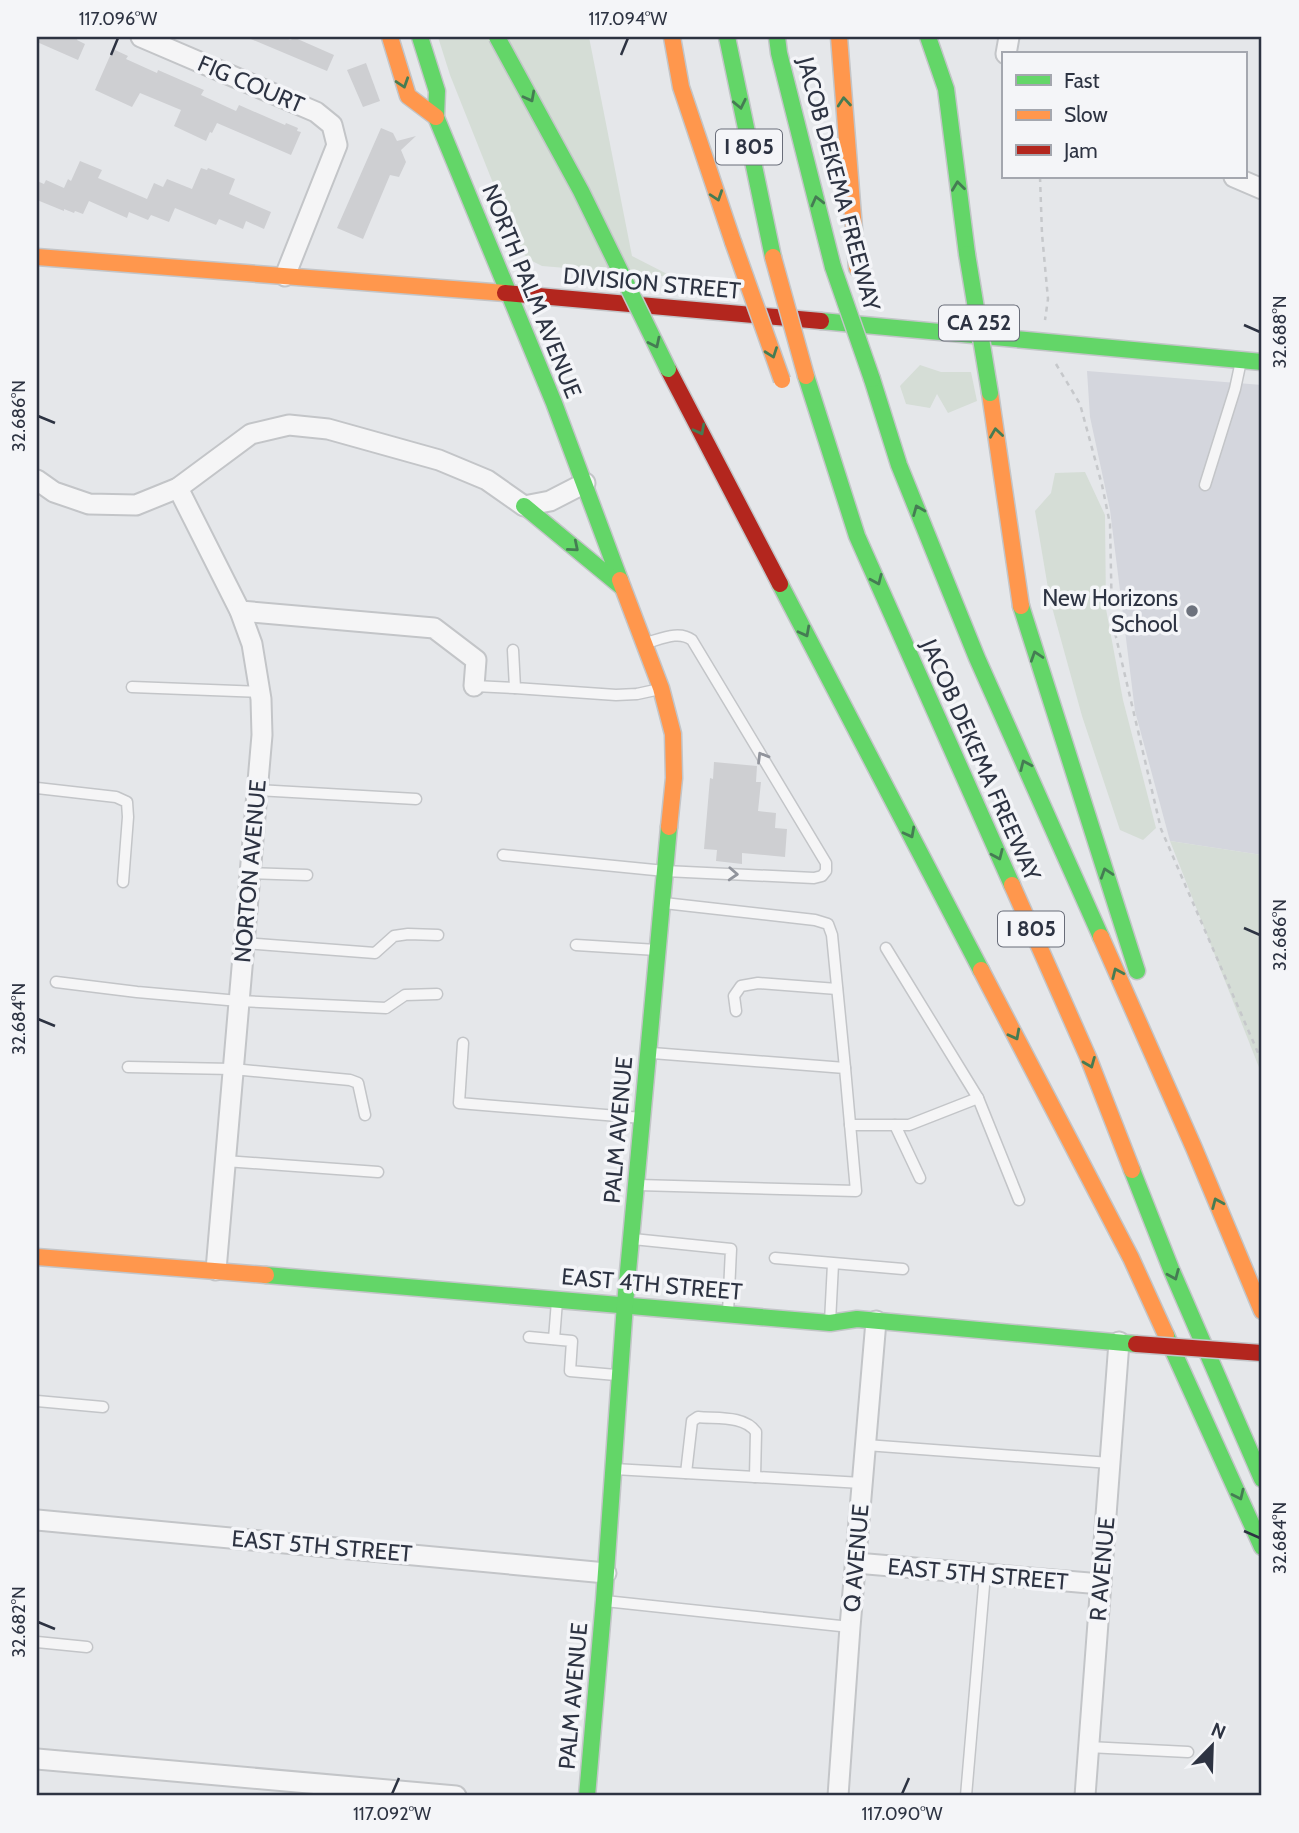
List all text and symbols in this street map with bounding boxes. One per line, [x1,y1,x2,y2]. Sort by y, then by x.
text: 117.096°W [79,8,157,30]
text: 117.094°W [589,8,667,30]
street label: FIG COURT [194,49,308,119]
legend [1002,52,1246,178]
street label: JACOB DEKEMA FREEWAY [791,53,887,315]
text: Fast [1064,68,1100,93]
one-way arrow [395,77,410,89]
one-way arrow [521,90,535,102]
one-way arrow [837,96,852,107]
one-way arrow [732,98,747,110]
text: Slow [1064,102,1108,127]
road number: I 805 [716,130,782,164]
text: Jam [1063,138,1098,163]
street label: NORTH PALM AVENUE [476,180,588,402]
one-way arrow [951,180,966,192]
one-way arrow [709,190,724,202]
one-way arrow [811,195,825,207]
street label: DIVISION STREET [562,261,742,305]
text: 32.688°N [1269,296,1291,368]
road number: CA 252 [939,306,1019,340]
one-way arrow [647,336,661,348]
one-way arrow [764,346,778,358]
text: 32.686°N [8,380,30,452]
one-way arrow [691,423,705,435]
one-way arrow [989,427,1004,439]
one-way arrow [912,505,926,517]
one-way arrow [566,539,579,551]
one-way arrow [869,572,883,585]
place label: New Horizons School [1042,584,1179,638]
marker: New Horizons School [1184,603,1200,619]
one-way arrow [797,624,810,637]
street label: JACOB DEKEMA FREEWAY [915,634,1047,886]
one-way arrow [1030,651,1044,663]
one-way arrow [757,751,770,764]
one-way arrow [1019,760,1033,773]
street label: NORTON AVENUE [228,778,272,964]
one-way arrow [902,826,915,838]
one-way arrow [990,848,1004,860]
one-way arrow [728,867,739,882]
one-way arrow [1099,867,1114,879]
text: 32.686°N [1269,899,1291,971]
road number: I 805 [998,912,1064,946]
one-way arrow [1111,968,1125,981]
text: 32.684°N [8,983,30,1055]
one-way arrow [1007,1028,1021,1040]
street label: PALM AVENUE [598,1055,638,1205]
one-way arrow [1082,1056,1096,1068]
one-way arrow [1211,1197,1225,1210]
street label: EAST 4TH STREET [560,1262,744,1306]
one-way arrow [1165,1268,1179,1280]
one-way arrow [1230,1488,1244,1500]
text: 32.684°N [1269,1502,1291,1574]
street label: Q AVENUE [837,1503,875,1613]
street label: R AVENUE [1084,1516,1120,1622]
street label: EAST 5TH STREET [231,1524,413,1568]
street label: EAST 5TH STREET [887,1552,1069,1596]
text: 32.682°N [8,1586,30,1658]
street label: PALM AVENUE [553,1621,593,1771]
north arrow [1176,1710,1246,1780]
text: N [1208,1718,1229,1744]
text: 117.092°W [353,1803,431,1825]
text: 117.090°W [861,1803,943,1825]

